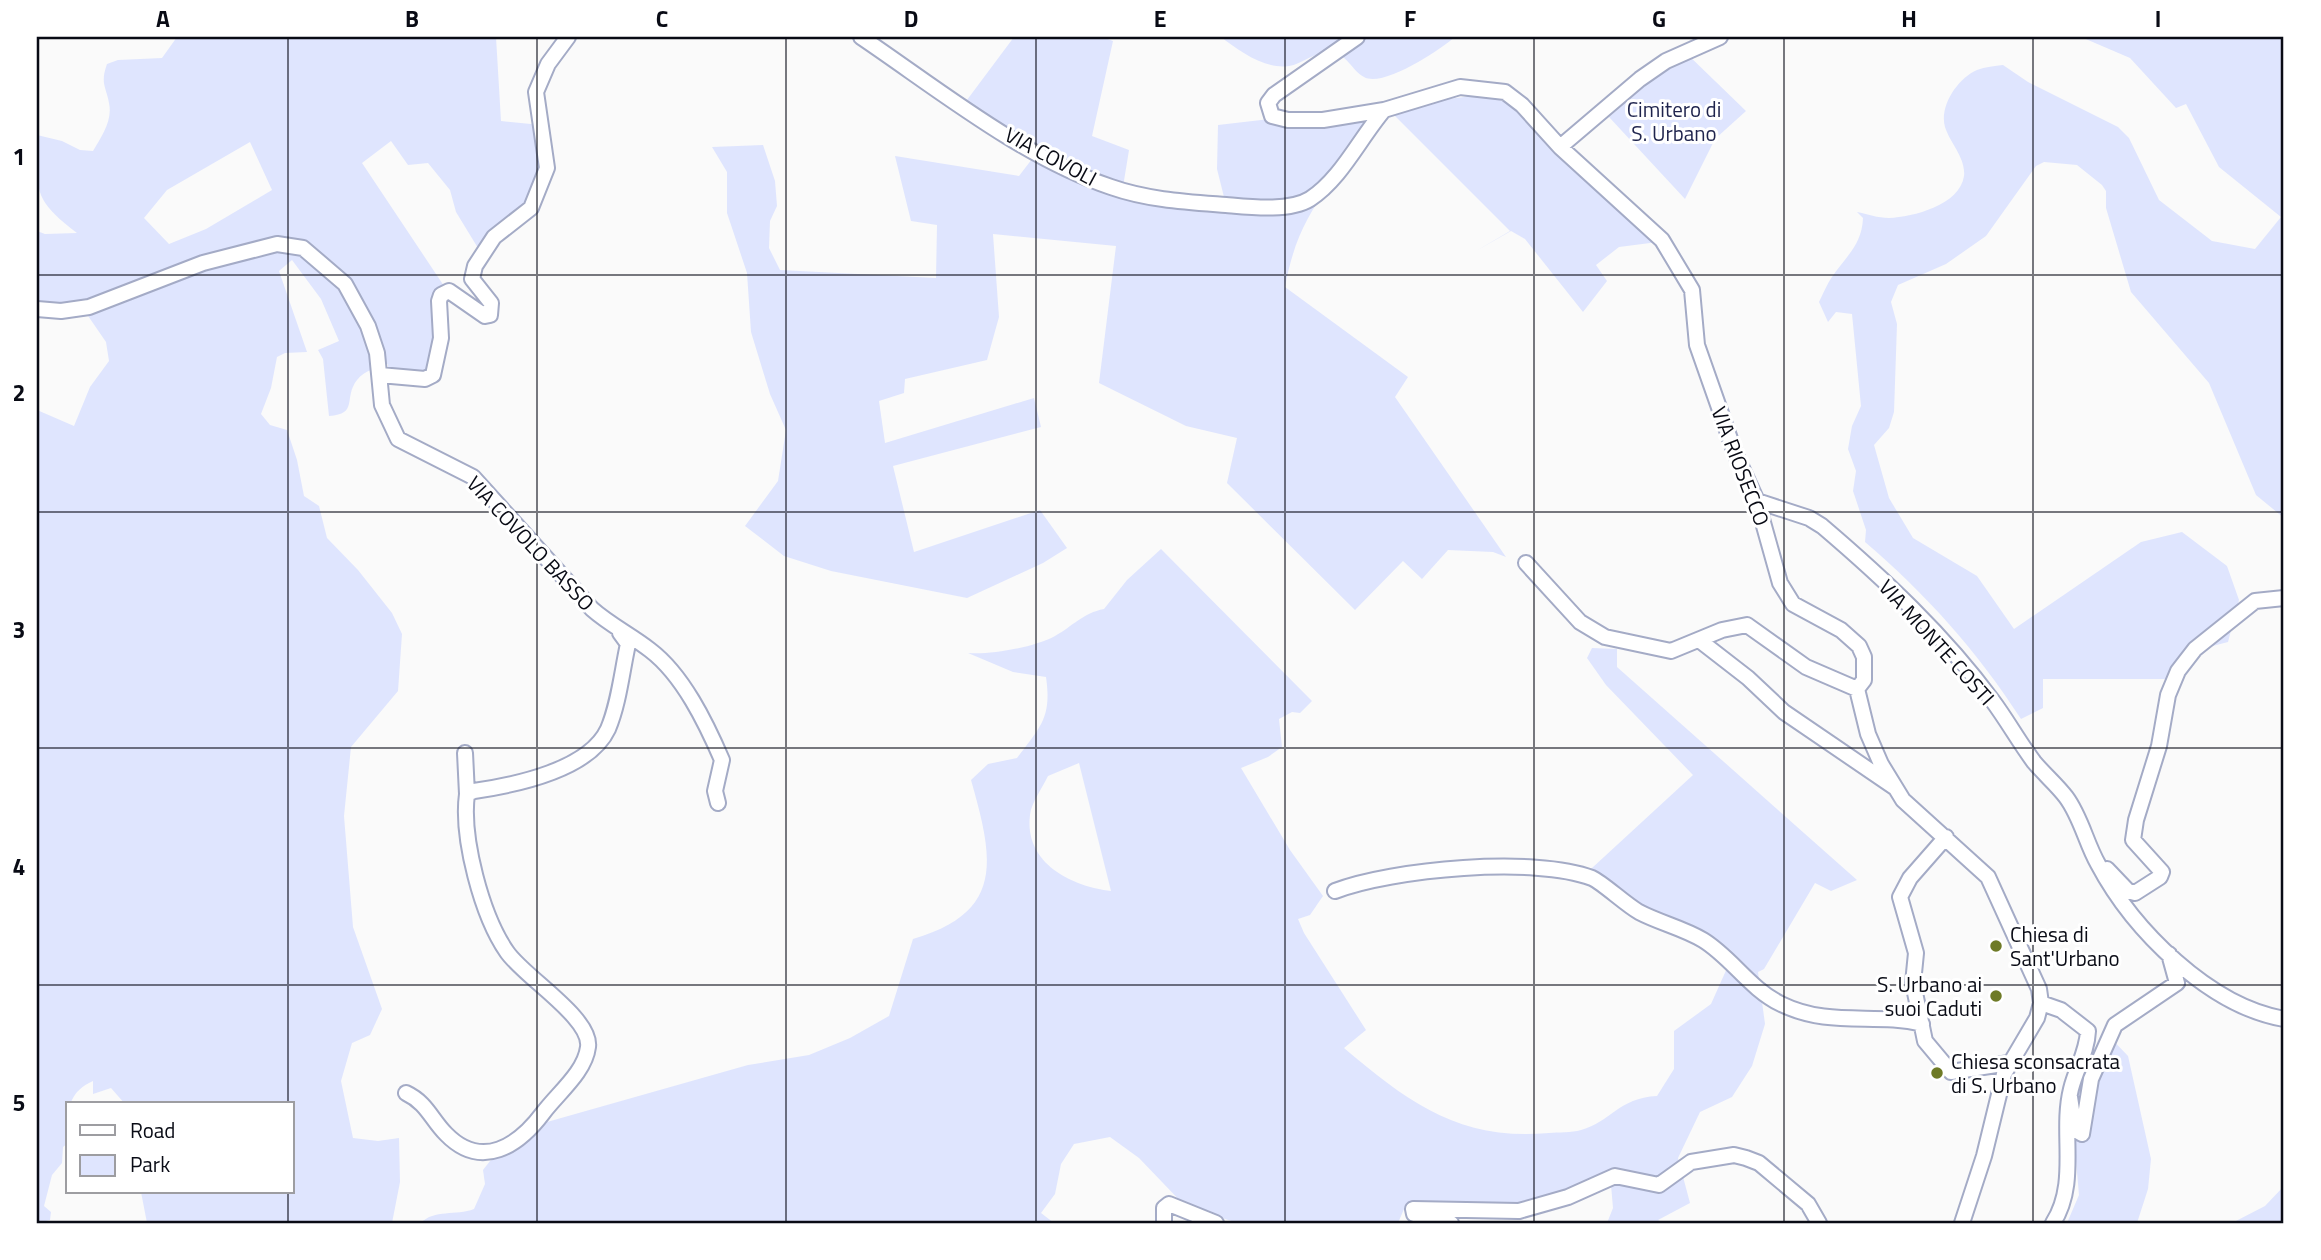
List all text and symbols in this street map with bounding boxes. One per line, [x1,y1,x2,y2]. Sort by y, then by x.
text: A [156,1,170,36]
text: B [405,1,419,36]
text: C [656,1,668,36]
text: D [904,1,918,36]
text: E [1154,1,1166,36]
text: F [1404,1,1416,36]
text: G [1652,1,1666,36]
text: H [1901,1,1917,36]
text: I [2155,1,2161,36]
park label: Cimitero di S. Urbano [1627,93,1721,149]
street label: VIA COVOLI [999,118,1103,194]
text: 1 [13,139,25,174]
text: 2 [13,375,25,410]
street label: VIA RIOSECCO [1704,402,1778,530]
street label: VIA COVOLO BASSO [460,468,602,618]
street label: VIA MONTE COSTI [1872,572,2002,712]
text: 3 [13,612,25,647]
text: 4 [13,849,25,884]
place label: Chiesa di Sant'Urbano [2010,918,2120,974]
marker: Chiesa di Sant'Urbano [1988,938,2004,954]
place label: S. Urbano ai suoi Caduti [1877,968,1982,1024]
marker: S. Urbano ai suoi Caduti [1988,988,2004,1004]
place label: Chiesa sconsacrata di S. Urbano [1951,1045,2121,1101]
marker: Chiesa sconsacrata di S. Urbano [1929,1065,1945,1081]
text: 5 [13,1085,25,1120]
legend [66,1102,294,1194]
text: Road [130,1114,175,1146]
text: Park [130,1148,170,1180]

